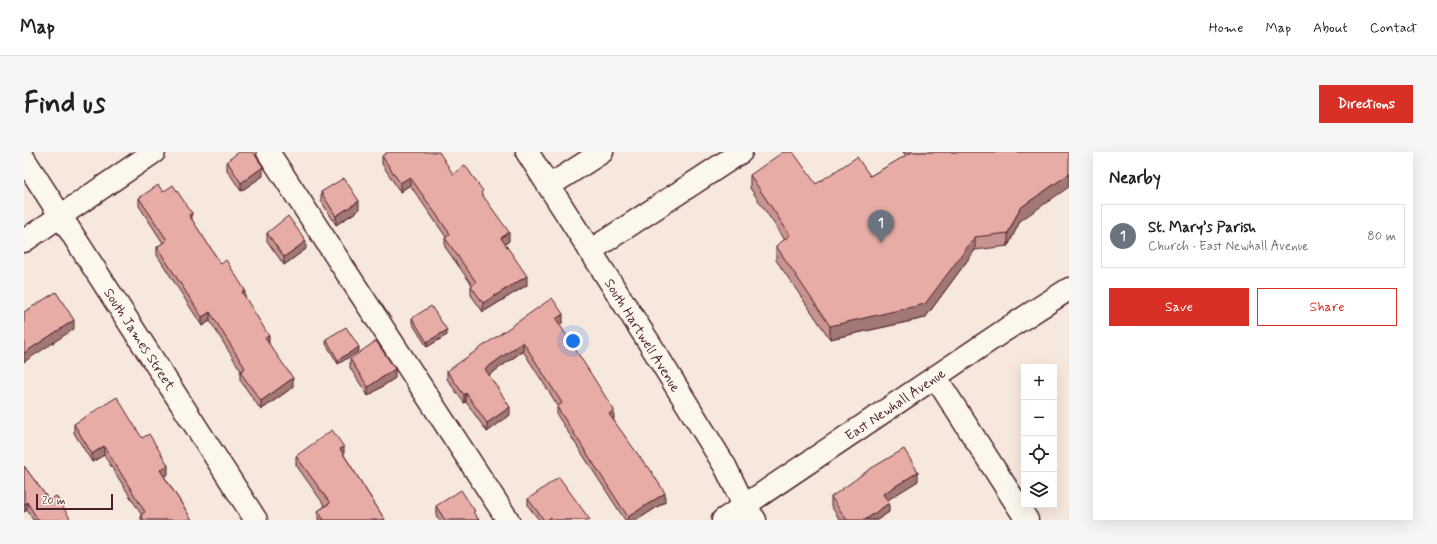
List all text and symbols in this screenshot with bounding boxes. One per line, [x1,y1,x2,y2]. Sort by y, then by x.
text: Map [20,15,55,40]
text: Home [1209,19,1243,37]
text: Map [1265,19,1291,37]
text: About [1313,19,1348,37]
text: Contact [1370,19,1417,37]
button: Directions [1319,85,1413,123]
text: Find us [24,86,105,123]
text: Nearby [1109,167,1161,189]
pin: 1 [868,210,894,243]
text: St. Mary’s Parish [1148,218,1256,238]
text: 1 [1120,228,1126,245]
text: 80 m [1367,228,1396,245]
text: Church · East Newhall Avenue [1148,238,1308,255]
street label: South Hartwell Avenue [600,275,685,396]
street label: South James Street [99,285,179,395]
button: Save [1109,288,1249,326]
button: Share [1257,288,1397,326]
your location [563,331,583,351]
street label: East Newhall Avenue [842,364,950,445]
map controls [1021,364,1057,508]
button: + [1021,364,1057,400]
button: − [1021,400,1057,436]
button: locate [1021,436,1057,472]
button: layers [1021,472,1057,508]
scale bar [36,492,113,511]
text: 20 m [42,494,65,508]

